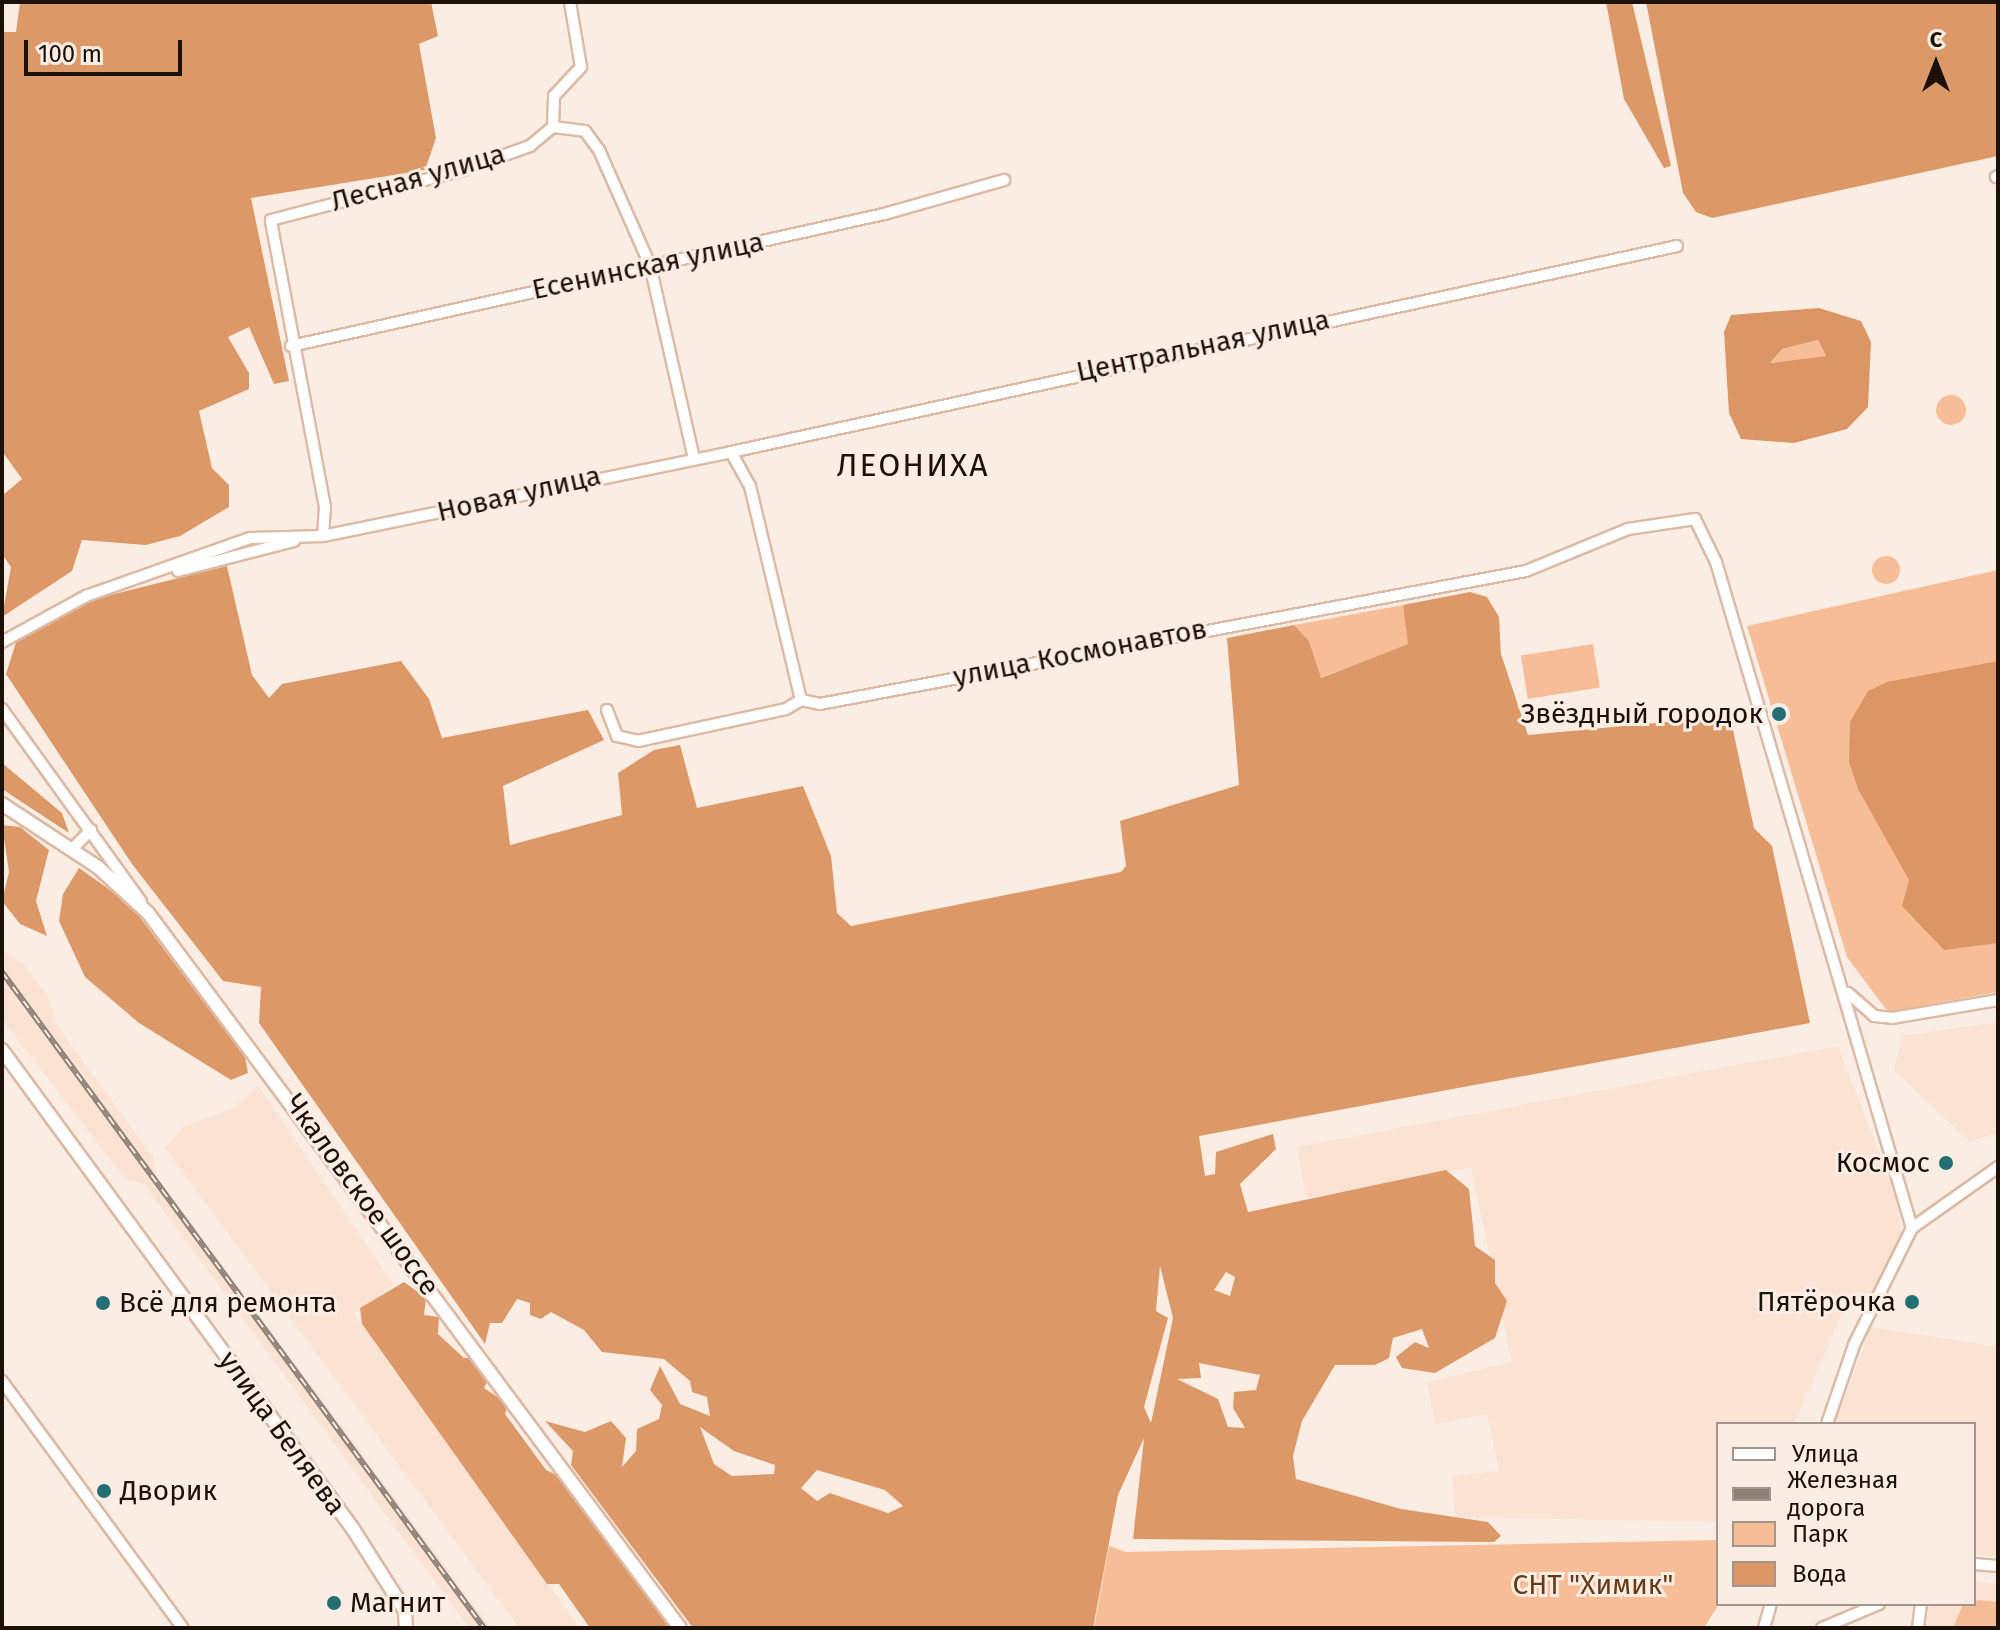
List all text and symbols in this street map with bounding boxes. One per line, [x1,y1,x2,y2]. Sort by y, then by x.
scale bar [28,24,186,74]
north arrow [1896,24,1976,104]
text: С [1930,26,1942,53]
text: 100 m [38,40,102,68]
street label: Лесная улица [327,137,509,219]
street label: Есенинская улица [529,225,767,307]
street label: Центральная улица [1073,303,1333,389]
district label: ЛЕОНИХА [836,446,990,484]
street label: Новая улица [434,459,604,529]
street label: улица Космонавтов [950,612,1210,694]
place label: Звёздный городок [1521,697,1763,731]
marker: Звёздный городок [1770,705,1788,723]
street label: Чкаловское шоссе [278,1088,446,1302]
place label: Космос [1836,1146,1930,1180]
marker: Космос [1937,1154,1955,1172]
place label: Пятёрочка [1757,1285,1896,1319]
place label: Всё для ремонта [119,1286,337,1320]
marker: Пятёрочка [1903,1293,1921,1311]
marker: Всё для ремонта [94,1294,112,1312]
street label: улица Беляева [211,1345,353,1521]
legend [1716,1422,1976,1606]
text: Улица [1792,1440,1859,1468]
text: Железная дорога [1787,1466,1898,1522]
place label: Дворик [120,1474,217,1508]
marker: Дворик [95,1482,113,1500]
text: Парк [1792,1520,1848,1548]
text: Вода [1792,1560,1847,1588]
park label: СНТ "Химик" [1513,1568,1673,1602]
place label: Магнит [350,1586,445,1620]
marker: Магнит [325,1594,343,1612]

